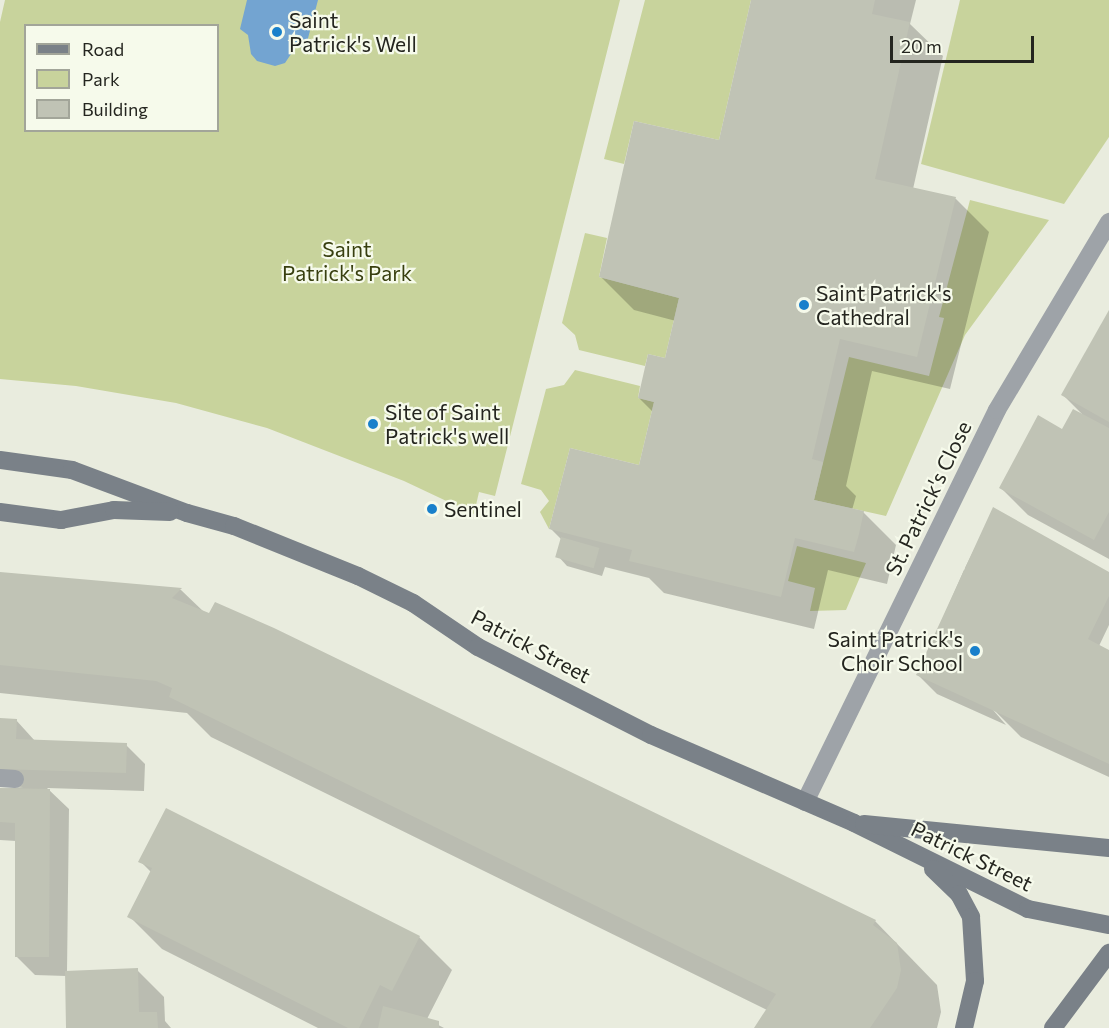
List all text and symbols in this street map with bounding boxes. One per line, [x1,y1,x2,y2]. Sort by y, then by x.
place label: Saint Patrick's Well [289,7,417,57]
legend [24,24,219,132]
scale bar [893,24,1037,62]
marker: Saint Patrick's Well [270,25,284,39]
text: 20 m [901,35,942,57]
text: Road [82,38,124,60]
text: Park [82,68,120,90]
text: Building [82,98,148,120]
park label: Saint Patrick's Park [282,236,412,286]
place label: Saint Patrick's Cathedral [816,280,951,330]
marker: Saint Patrick's Cathedral [797,298,811,312]
place label: Site of Saint Patrick's well [385,399,509,449]
marker: Site of Saint Patrick's well [366,417,380,431]
street label: St. Patrick's Close [880,417,976,579]
place label: Sentinel [444,496,522,522]
marker: Sentinel [425,502,439,516]
street label: Patrick Street [467,604,595,688]
place label: Saint Patrick's Choir School [828,626,963,676]
marker: Saint Patrick's Choir School [968,644,982,658]
street label: Patrick Street [907,816,1037,896]

